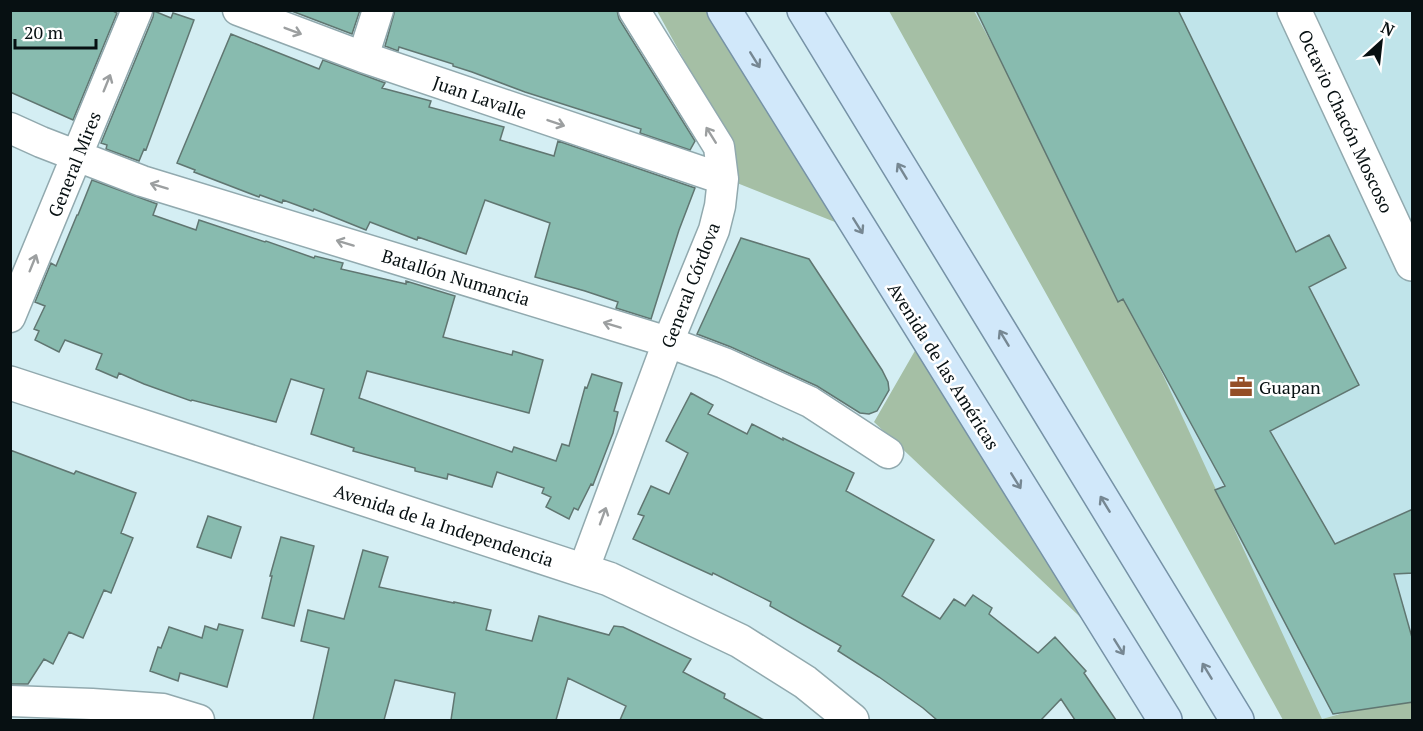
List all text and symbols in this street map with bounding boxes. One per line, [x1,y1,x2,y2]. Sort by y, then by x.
scale bar [15,12,96,50]
north arrow [1351,12,1411,72]
text: N [1377,16,1398,41]
text: 20 m [24,20,64,44]
street label: Octavio Chacón Moscoso [1293,25,1399,217]
one-way arrow [283,26,302,37]
one-way arrow [749,51,761,68]
street label: Juan Lavalle [430,70,530,124]
one-way arrow [102,74,113,92]
street label: General Mires [42,108,106,220]
one-way arrow [546,118,565,129]
one-way arrow [705,127,717,144]
one-way arrow [896,163,908,180]
one-way arrow [150,180,169,191]
one-way arrow [852,217,864,234]
street label: General Córdova [655,219,725,351]
one-way arrow [336,237,355,248]
street label: Batallón Numancia [379,243,533,311]
one-way arrow [28,254,39,273]
street label: Avenida de las Américas [883,278,1005,454]
one-way arrow [603,319,622,330]
one-way arrow [997,330,1009,347]
office icon: Guapan [1228,374,1254,400]
place label: Guapan [1259,375,1321,399]
one-way arrow [1010,472,1022,489]
street label: Avenida de la Independencia [331,478,557,572]
one-way arrow [1099,496,1111,513]
one-way arrow [599,507,610,526]
one-way arrow [1112,638,1125,655]
one-way arrow [1200,663,1212,680]

